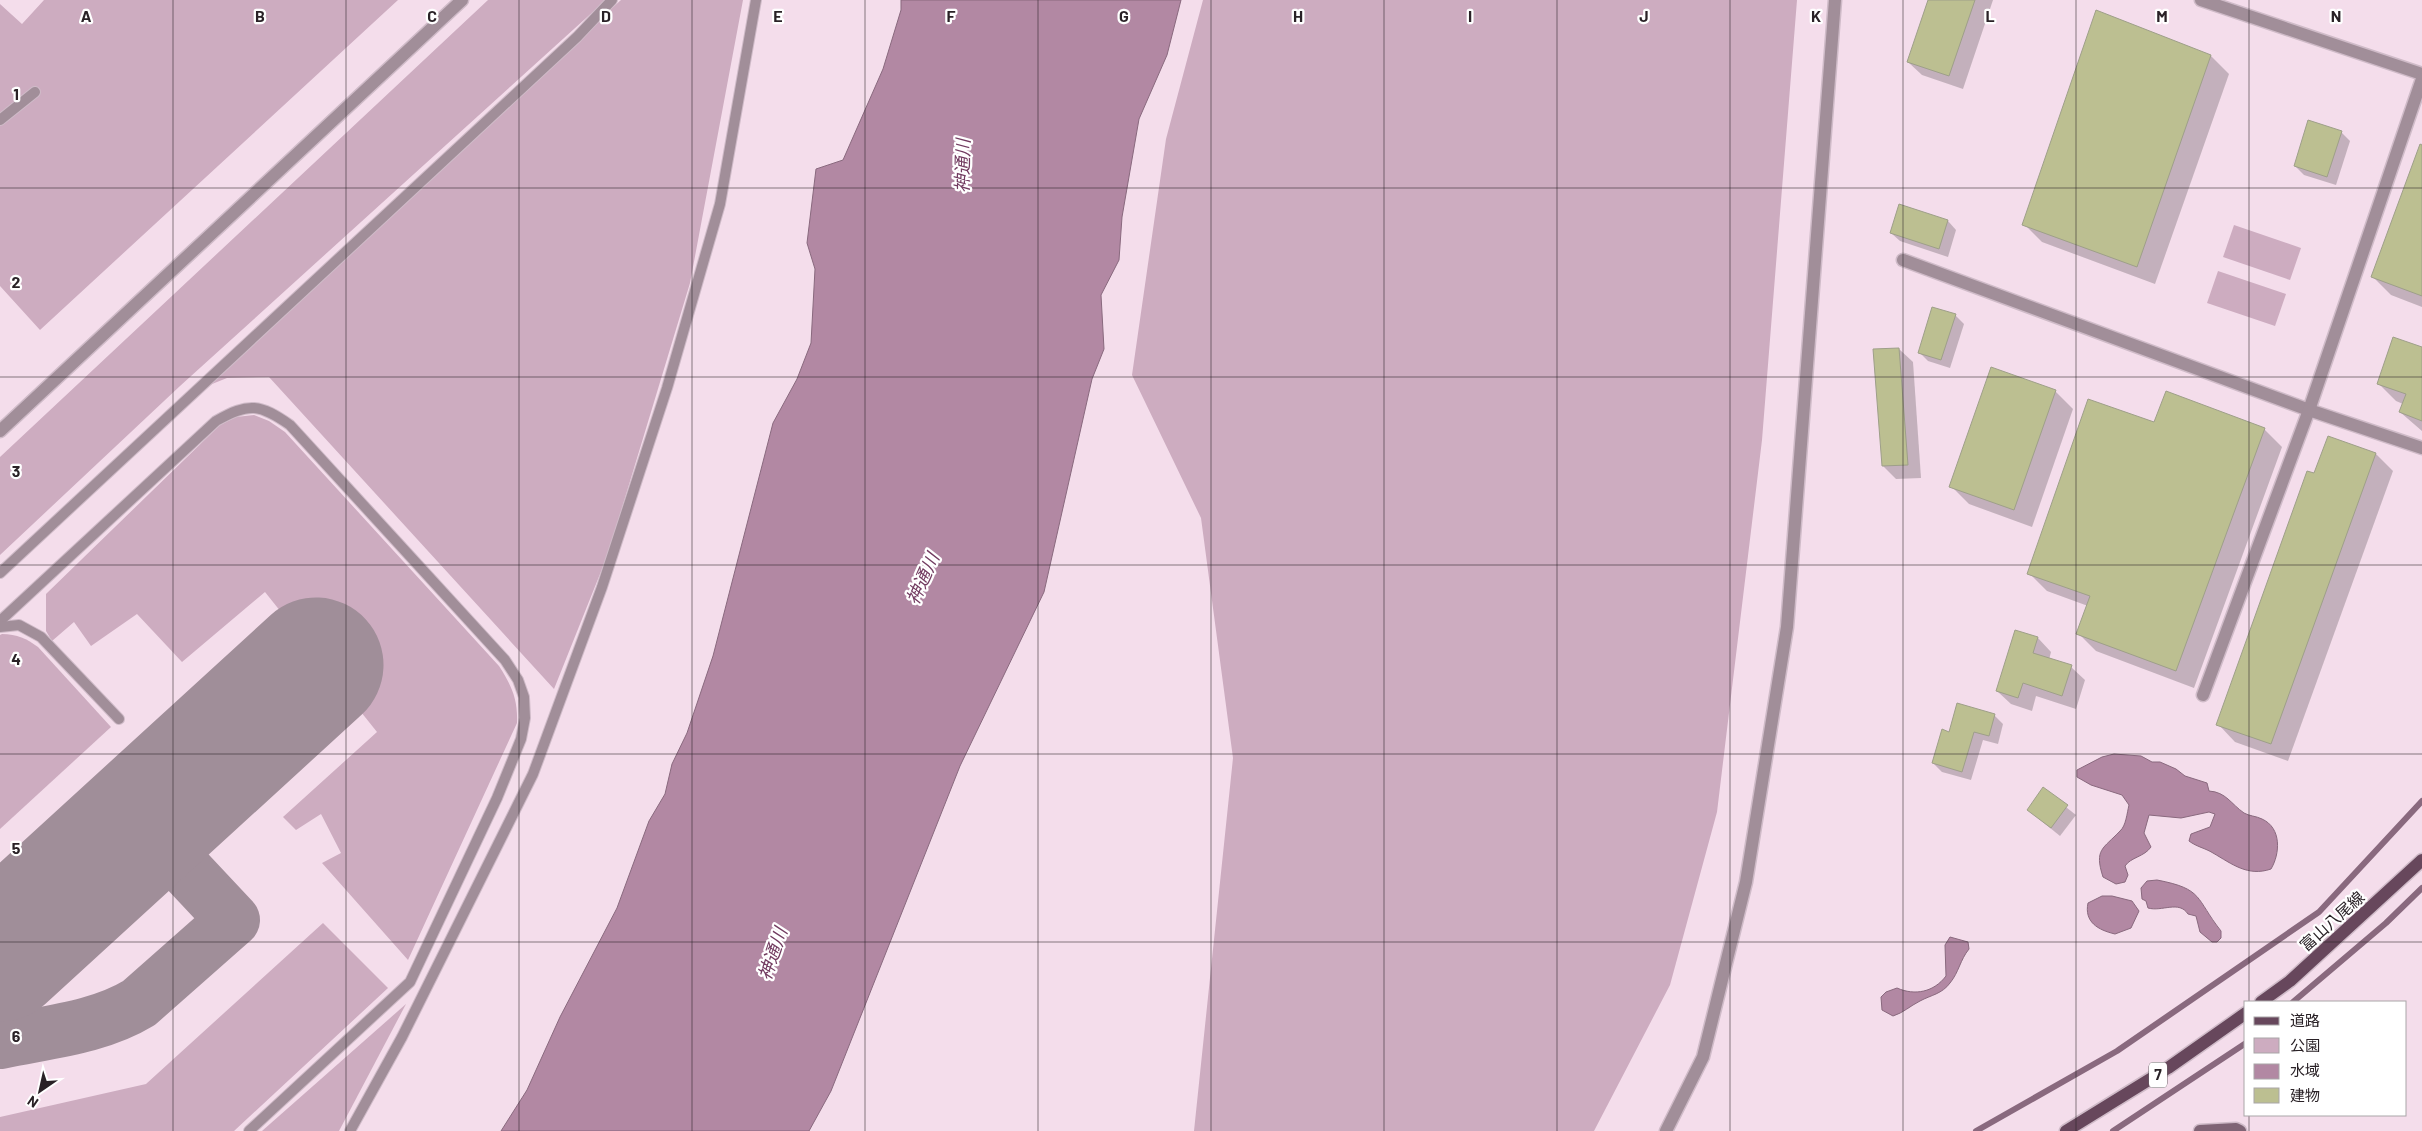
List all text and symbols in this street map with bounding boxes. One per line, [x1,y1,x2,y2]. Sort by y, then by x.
text: A [81,6,92,25]
text: B [255,6,265,25]
text: C [427,6,437,25]
text: D [601,6,611,25]
text: E [773,6,783,25]
text: F [947,6,956,25]
text: G [1119,6,1129,25]
text: H [1293,6,1303,25]
text: I [1468,6,1472,25]
text: J [1639,6,1649,25]
text: K [1811,6,1821,25]
text: L [1985,6,1995,25]
text: M [2156,6,2168,25]
text: N [2331,6,2341,25]
text: 1 [13,84,19,103]
water label: 神通川 [951,137,974,193]
text: 2 [12,272,21,291]
text: 3 [12,461,20,480]
water label: 神通川 [901,548,944,608]
text: 4 [11,649,21,668]
text: 5 [12,838,21,857]
street label: 富山八尾線 [2296,887,2368,954]
water label: 神通川 [753,923,792,983]
legend [2244,1001,2407,1116]
text: 道路 [2290,1011,2320,1029]
text: 6 [12,1026,21,1045]
text: 公園 [2290,1036,2320,1054]
text: 水域 [2290,1061,2320,1079]
road number: 7 [2149,1062,2167,1088]
north arrow [15,1066,65,1116]
text: 建物 [2290,1086,2320,1104]
text: N [24,1093,41,1112]

